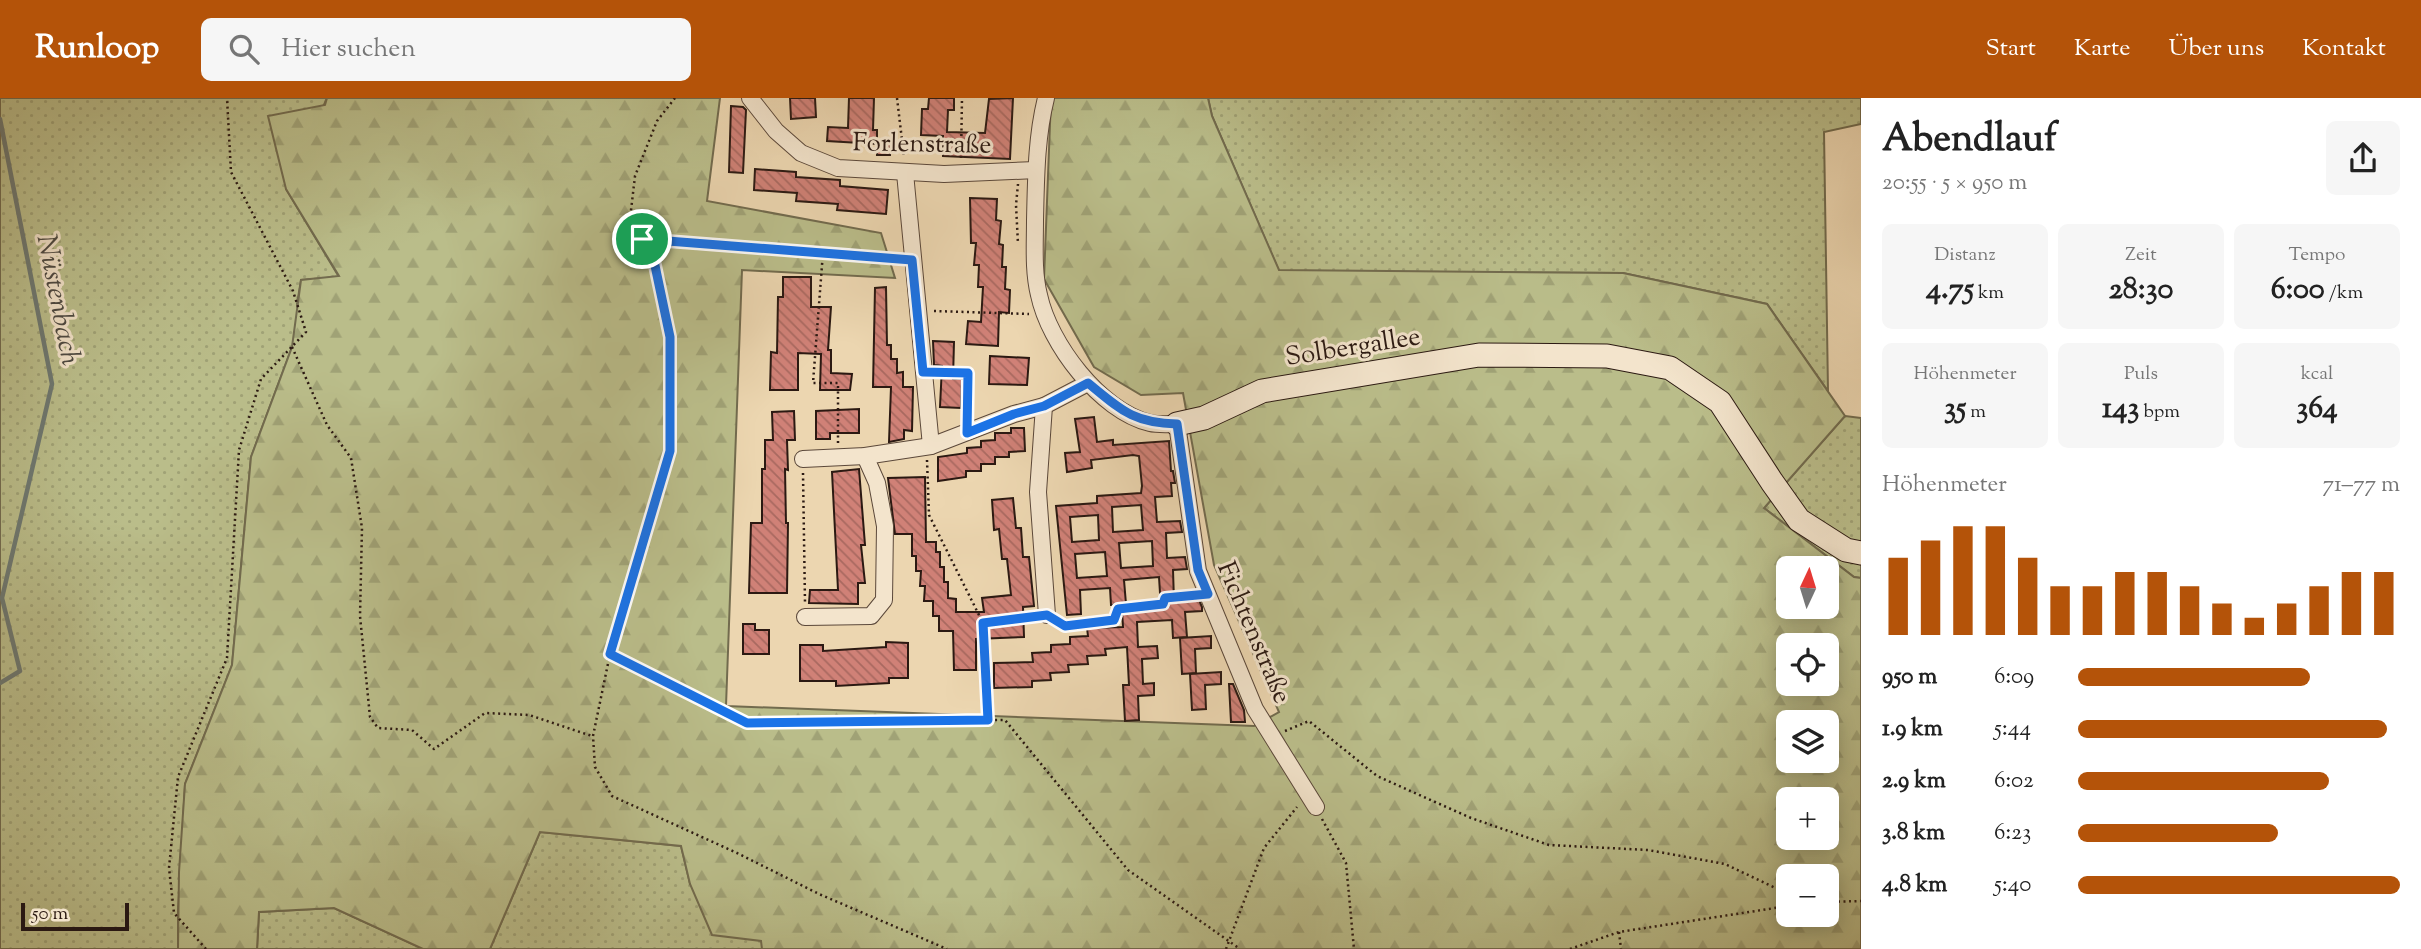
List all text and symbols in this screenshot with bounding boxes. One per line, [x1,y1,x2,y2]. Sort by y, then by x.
search box [201,18,691,81]
text: Runloop [35,25,159,73]
icon: search [225,30,263,68]
text: Hier suchen [281,31,416,68]
text: Start [1985,32,2036,66]
text: Karte [2074,32,2130,66]
text: Über uns [2168,32,2264,66]
text: Kontakt [2302,32,2386,66]
text: Abendlauf [1882,114,2057,168]
button: share [2326,121,2400,195]
street label: Forlenstraße [852,125,992,165]
text: 20:55 · 5 × 950 m [1882,167,2027,200]
pin [612,209,672,269]
icon: arrive [623,220,661,258]
water label: Nüstenbach [25,231,89,369]
text: Distanz [1934,242,1996,269]
text: Zeit [2125,242,2157,269]
text: Tempo [2288,242,2346,269]
text: 4.75 [1926,269,1974,312]
text: 28:30 [2109,269,2173,312]
text: 6:00 [2271,269,2325,312]
text: km [1974,280,2004,307]
text: /km [2325,280,2363,307]
street label: Solbergallee [1283,319,1423,377]
text: Höhenmeter [1913,361,2017,388]
text: Puls [2124,361,2158,388]
text: kcal [2301,361,2333,388]
text: 35 [1944,388,1966,431]
text: 143 [2102,388,2139,431]
text: 364 [2296,388,2338,431]
text: m [1966,399,1986,426]
text: bpm [2139,399,2180,426]
text: Höhenmeter [1882,469,2007,502]
text: 71–77 m [2322,469,2400,502]
street label: Fichtenstraße [1206,556,1300,710]
north arrow [1776,556,1839,620]
map controls [1776,556,1839,927]
button: locate [1776,633,1839,696]
text: 950 m [1882,661,1937,694]
text: 6:09 [1994,661,2034,694]
button: layers [1776,710,1839,773]
text: 1.9 km [1882,713,1943,746]
text: 5:44 [1994,713,2031,746]
text: 2.9 km [1882,765,1946,798]
text: 6:02 [1994,765,2034,798]
button: + [1776,787,1839,850]
text: 3.8 km [1882,817,1945,850]
text: 6:23 [1994,817,2031,850]
button: − [1776,864,1839,927]
text: 4.8 km [1882,869,1947,902]
text: 5:40 [1994,869,2031,902]
scale bar [21,900,130,932]
text: 50 m [32,901,68,928]

